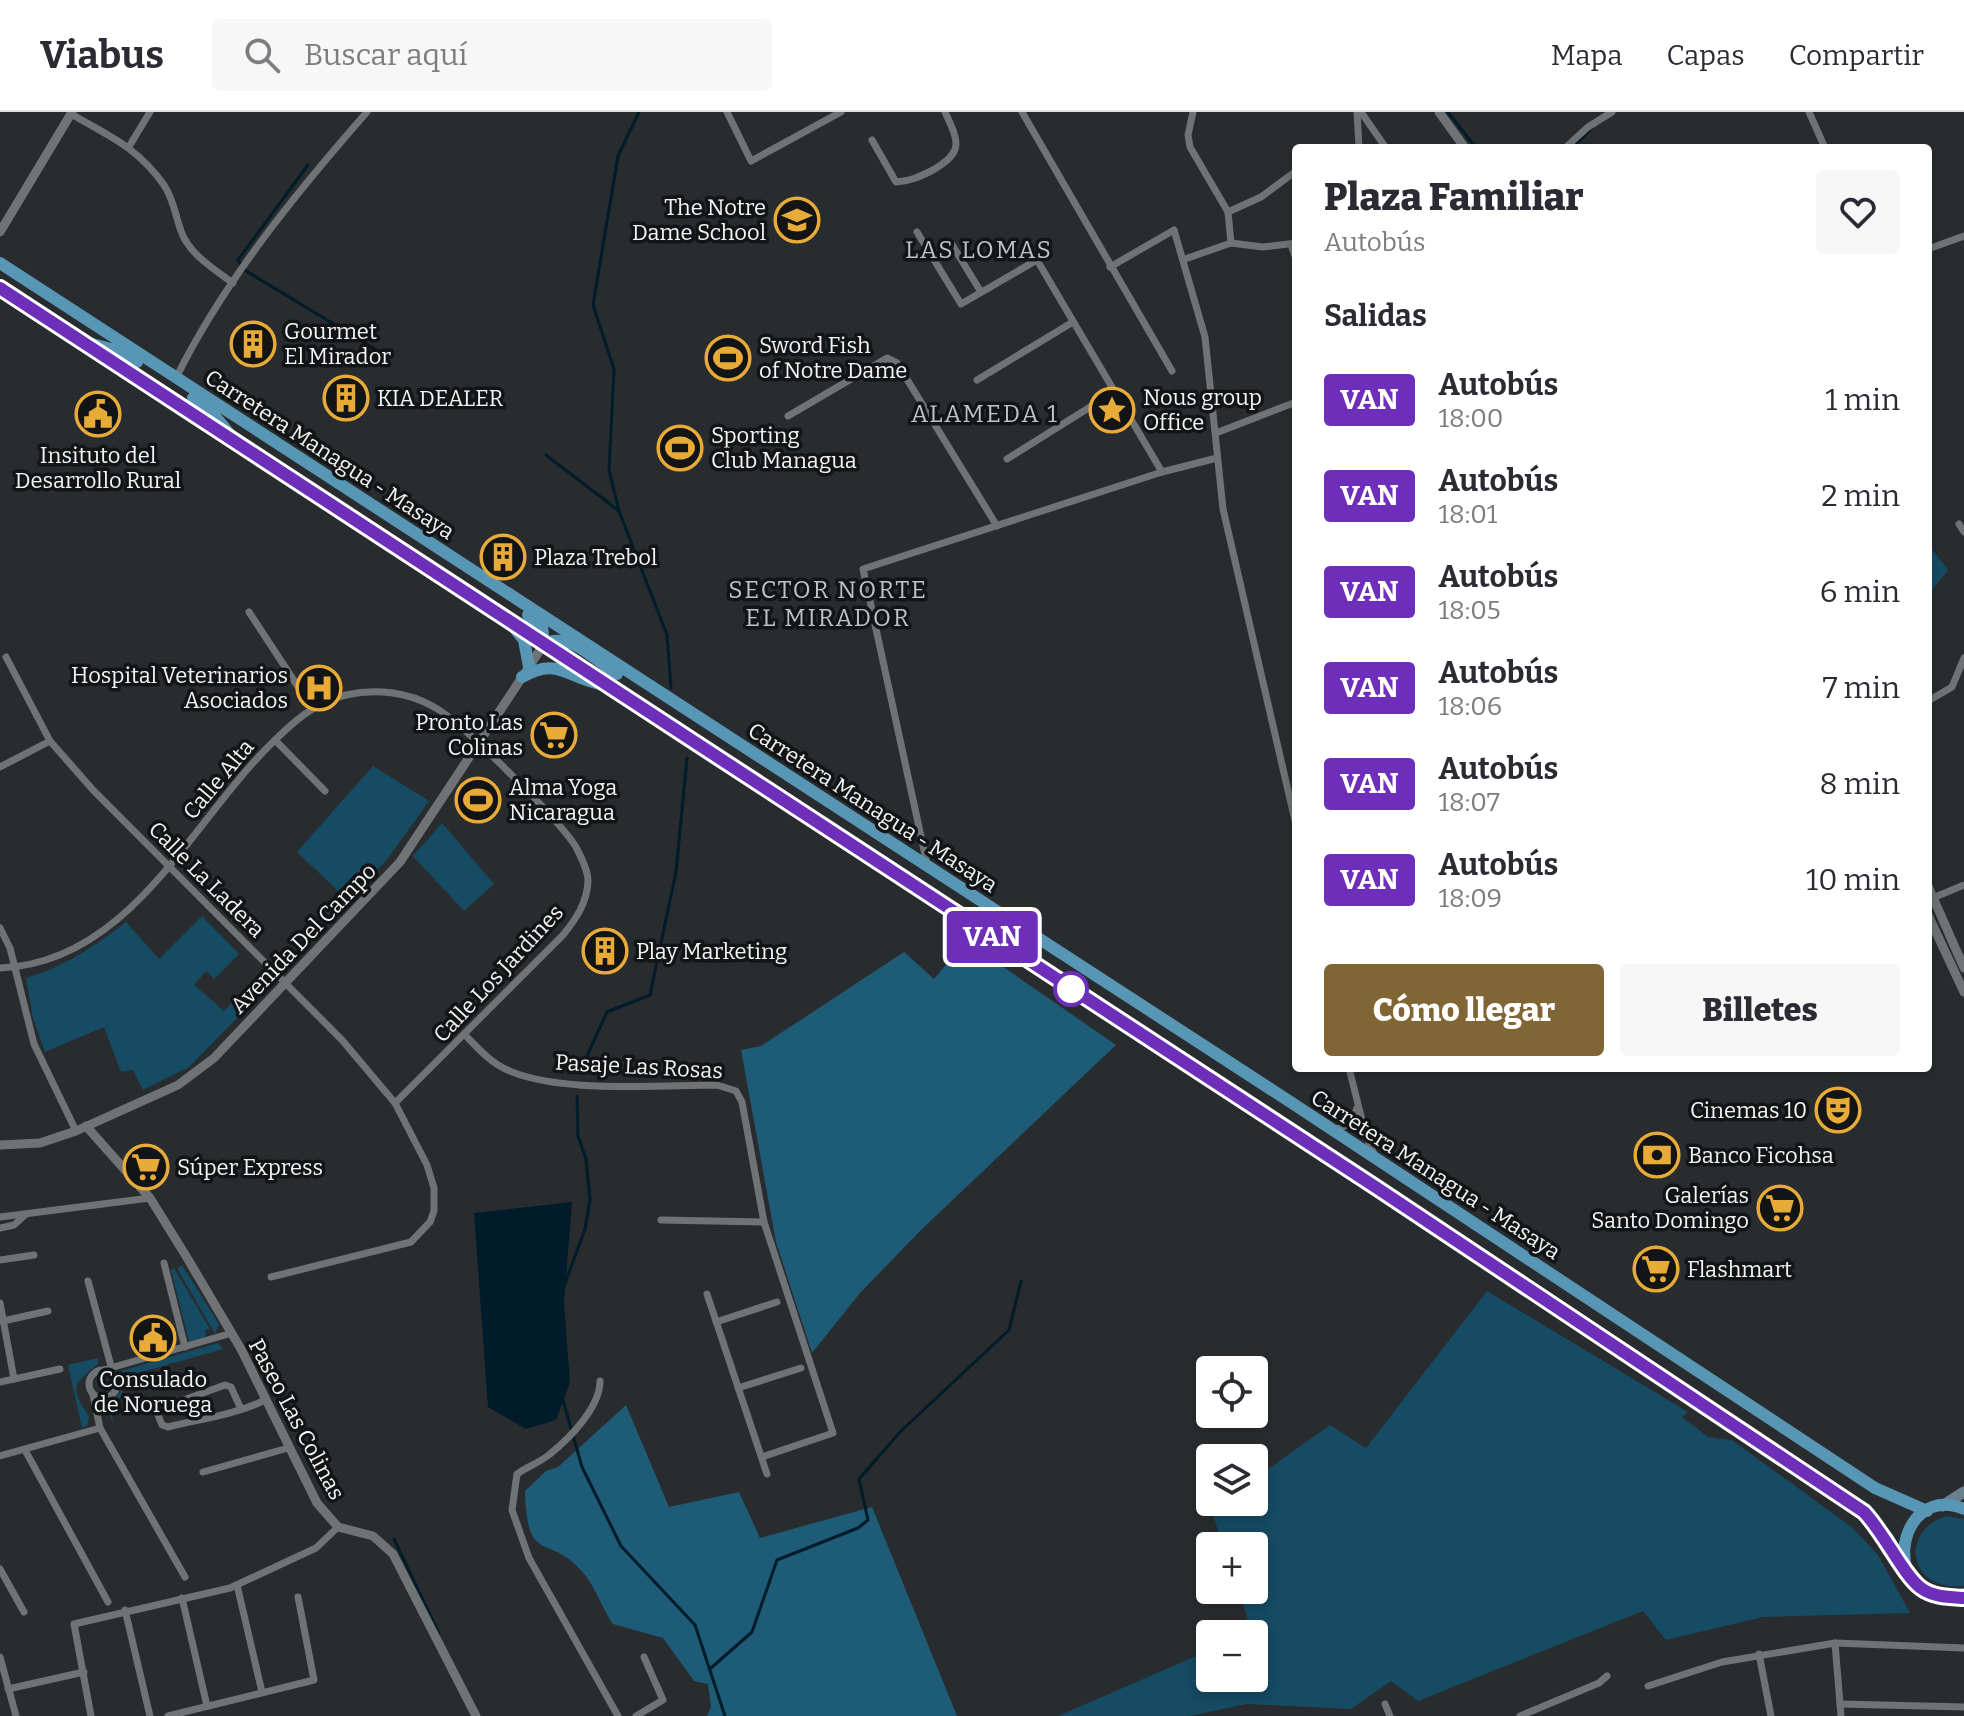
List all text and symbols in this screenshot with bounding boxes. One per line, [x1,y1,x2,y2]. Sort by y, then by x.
search box [212,19,772,91]
text: Viabus [40,32,164,78]
icon: search [240,33,284,77]
text: Buscar aquí [304,37,468,73]
text: Mapa [1551,39,1622,72]
text: Capas [1666,39,1745,72]
text: Compartir [1789,39,1924,72]
button: heart [1816,170,1900,254]
text: Plaza Familiar [1324,174,1584,220]
place label: The Notre Dame School [632,194,766,246]
school or university icon: The Notre Dame School [773,196,821,244]
text: Autobús [1324,227,1425,258]
district label: LAS LOMAS [905,236,1053,264]
text: Salidas [1324,298,1427,334]
place label: Gourmet El Mirador [284,318,391,370]
building icon: Gourmet El Mirador [229,320,277,368]
place label: Sword Fish of Notre Dame [759,332,907,384]
sports icon: Sword Fish of Notre Dame [704,334,752,382]
street label: Carretera Managua - Masaya [200,364,460,545]
text: Autobús [1439,367,1558,403]
building icon: KIA DEALER [322,374,370,422]
text: 1 min [1825,382,1900,418]
text: VAN [1340,383,1399,416]
place label: Nous group Office [1143,384,1262,436]
place label: KIA DEALER [377,385,504,412]
place icon: Nous group Office [1088,386,1136,434]
public building icon: Insituto del Desarrollo Rural [74,390,122,438]
district label: ALAMEDA 1 [911,400,1059,428]
text: 18:00 [1439,403,1504,434]
place label: Sporting Club Managua [711,422,857,474]
sports icon: Sporting Club Managua [656,424,704,472]
place label: Insituto del Desarrollo Rural [15,442,181,494]
text: Autobús [1439,463,1558,499]
text: 2 min [1821,478,1900,514]
text: VAN [1340,479,1399,512]
text: 18:01 [1439,499,1497,530]
building icon: Plaza Trebol [479,533,527,581]
place label: Plaza Trebol [534,544,657,571]
text: Autobús [1439,559,1558,595]
text: 6 min [1820,574,1900,610]
text: VAN [1340,575,1399,608]
district label: SECTOR NORTE EL MIRADOR [728,576,928,632]
text: 18:05 [1439,595,1501,626]
text: Autobús [1439,655,1558,691]
place label: Hospital Veterinarios Asociados [71,662,288,714]
hospital icon: Hospital Veterinarios Asociados [295,664,343,712]
text: 7 min [1822,670,1900,706]
text: VAN [1340,671,1399,704]
text: 18:06 [1439,691,1502,722]
place label: Pronto Las Colinas [415,709,523,761]
supermarket icon: Pronto Las Colinas [530,711,578,759]
street label: Carretera Managua - Masaya [743,717,1003,898]
street label: Calle Alta [177,734,260,825]
text: Autobús [1439,751,1558,787]
text: 8 min [1819,766,1900,802]
text: VAN [1340,767,1399,800]
place label: Alma Yoga Nicaragua [509,774,617,826]
sports icon: Alma Yoga Nicaragua [454,776,502,824]
text: 18:07 [1439,787,1500,818]
street label: Calle La Ladera [143,816,270,943]
text: Autobús [1439,847,1558,883]
street label: Avenida Del Campo [225,858,382,1019]
text: 10 min [1806,862,1900,898]
text: VAN [1340,863,1399,896]
text: 18:09 [1439,883,1502,914]
street label: Calle Los Jardines [428,899,569,1048]
line badge: VAN [946,911,1038,963]
text: VAN [963,920,1021,953]
building icon: Play Marketing [581,927,629,975]
place label: Play Marketing [636,938,787,965]
button: Cómo llegar [1324,964,1604,1056]
button: Billetes [1620,964,1900,1056]
unlabelled marker [1054,972,1088,1006]
street label: Pasaje Las Rosas [554,1049,724,1084]
street label: Carretera Managua - Masaya [1306,1084,1566,1265]
theatre icon: Cinemas 10 [1814,1086,1862,1134]
place label: Cinemas 10 [1690,1097,1807,1124]
bank icon: Banco Ficohsa [1633,1131,1681,1179]
place label: Banco Ficohsa [1688,1142,1834,1169]
supermarket icon: Súper Express [122,1143,170,1191]
place label: Súper Express [177,1154,323,1181]
place label: Galerías Santo Domingo [1591,1182,1749,1234]
supermarket icon: Galerías Santo Domingo [1756,1184,1804,1232]
supermarket icon: Flashmart [1632,1245,1680,1293]
place label: Flashmart [1687,1256,1792,1283]
public building icon: Consulado de Noruega [129,1314,177,1362]
street label: Paseo Las Colinas [243,1334,350,1504]
map controls [1196,1356,1268,1692]
button: locate [1196,1356,1268,1428]
place label: Consulado de Noruega [94,1366,212,1418]
button: layers [1196,1444,1268,1516]
button: + [1196,1532,1268,1604]
button: − [1196,1620,1268,1692]

